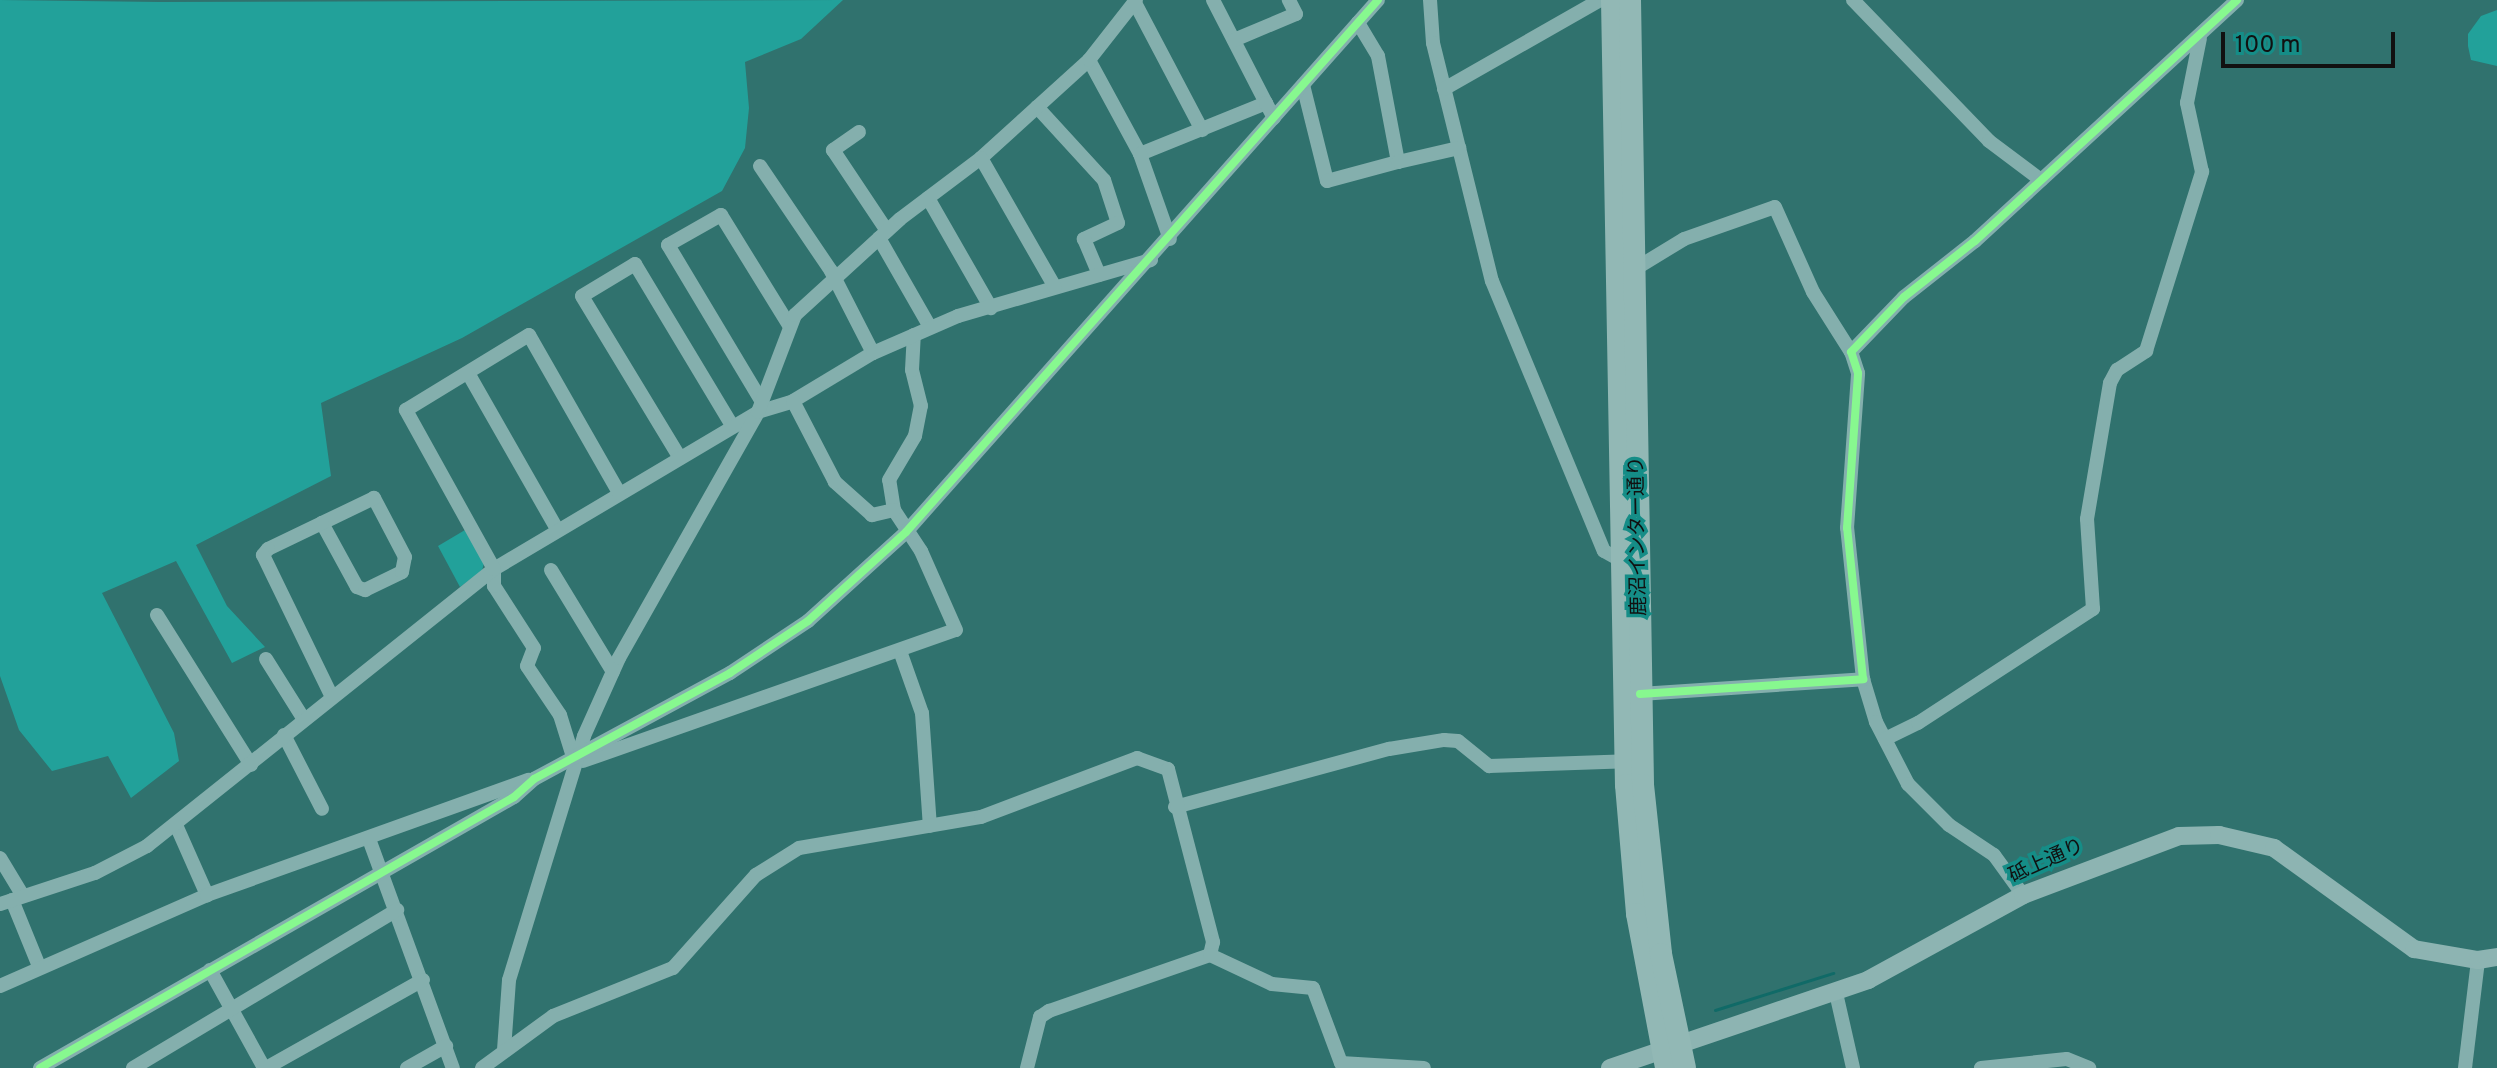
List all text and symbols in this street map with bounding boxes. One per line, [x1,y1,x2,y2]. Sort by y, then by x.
scale bar [2225,16,2399,66]
text: 100 m [2235,31,2301,61]
street label: 鹿沼インター通り [1626,456,1652,616]
street label: 砥上通り [2006,835,2088,889]

